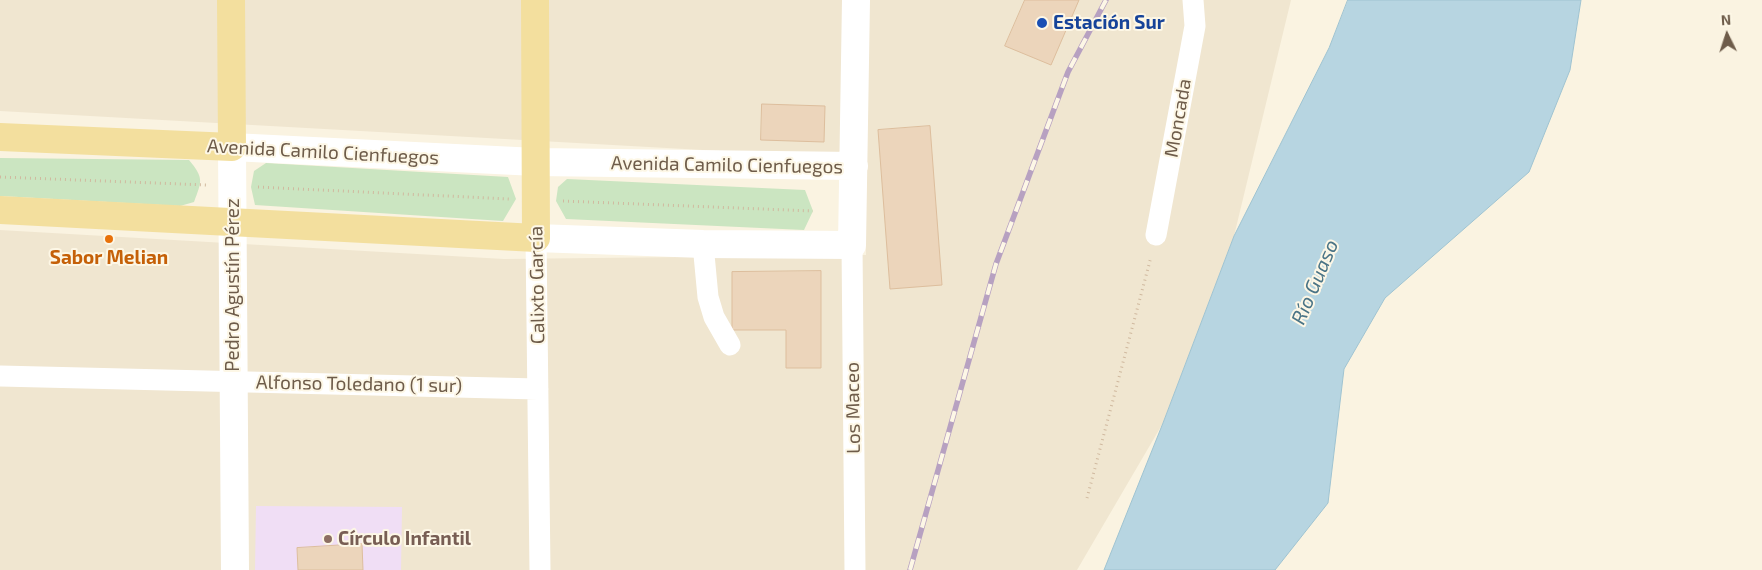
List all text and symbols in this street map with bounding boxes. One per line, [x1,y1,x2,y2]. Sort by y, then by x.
north arrow [1702,10,1752,60]
text: N [1720,11,1732,28]
place label: Estación Sur [1053,12,1165,34]
marker: Estación Sur [1035,16,1049,30]
street label: Moncada [1160,77,1196,159]
street label: Avenida Camilo Cienfuegos [206,135,440,169]
street label: Avenida Camilo Cienfuegos [611,152,843,178]
street label: Pedro Agustín Pérez [222,198,244,372]
street label: Calixto García [525,226,549,344]
marker: Sabor Melian [103,233,115,245]
water label: Río Guaso [1286,236,1344,328]
place label: Sabor Melian [50,247,168,269]
street label: Los Maceo [841,362,865,454]
street label: Alfonso Toledano (1 sur) [256,371,462,397]
place label: Círculo Infantil [338,528,471,550]
marker: Círculo Infantil [322,533,334,545]

